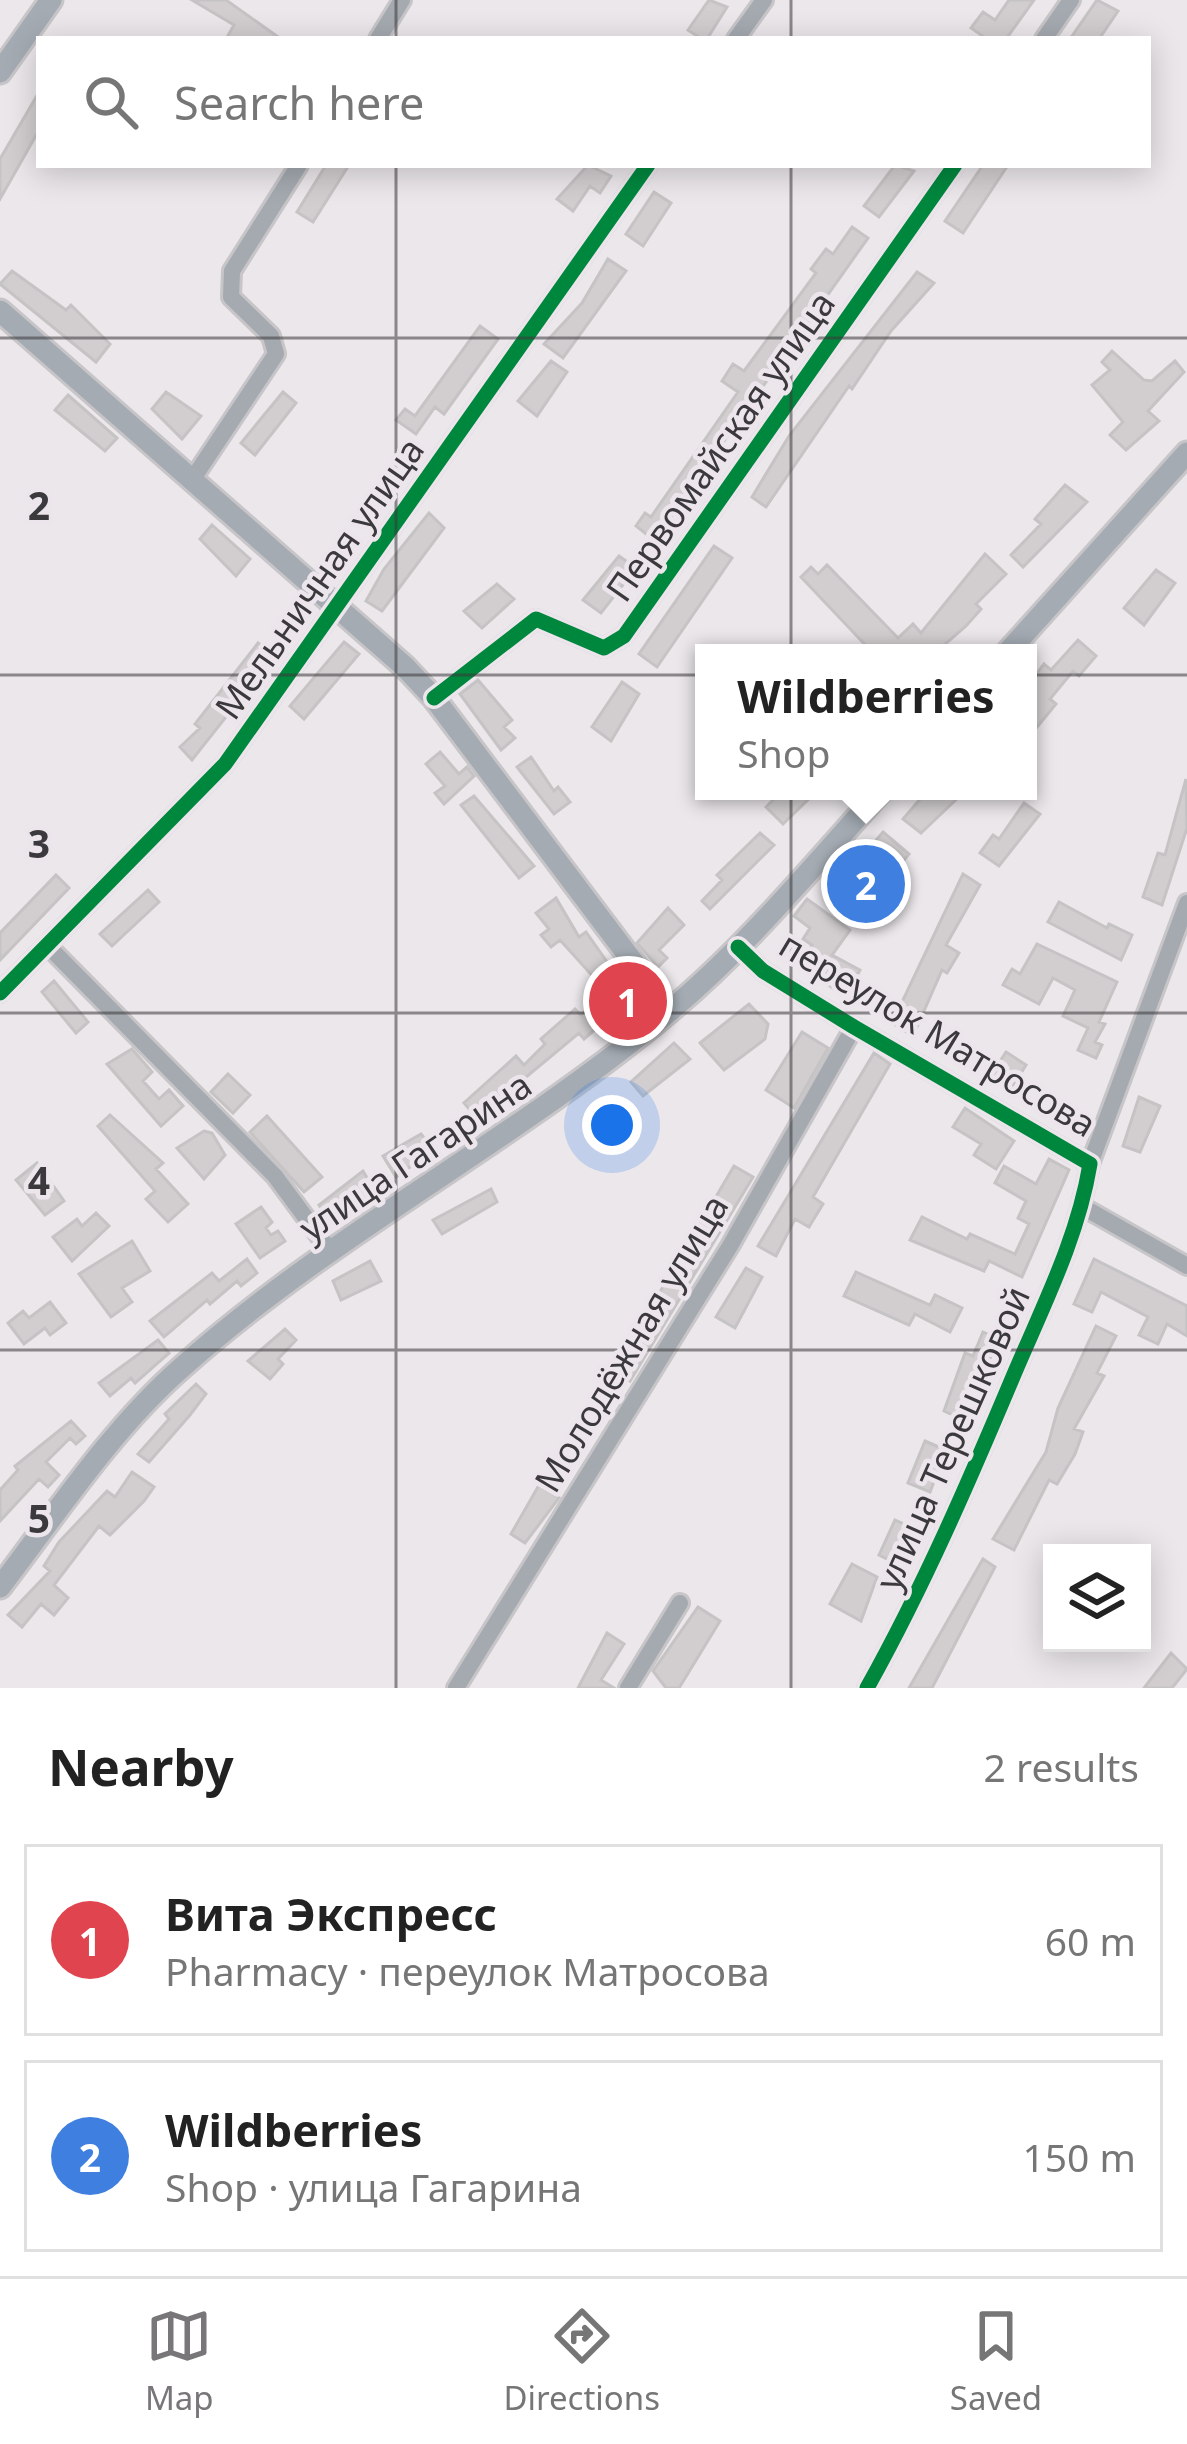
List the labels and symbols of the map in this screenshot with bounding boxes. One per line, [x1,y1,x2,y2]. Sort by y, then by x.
street label: Первомайская улица [594,281,846,611]
street label: Мельничная улица [203,427,435,729]
text: 2 [28,478,50,531]
text: 3 [28,816,50,869]
pin: 2 [827,839,905,929]
street label: переулок Матросова [771,920,1105,1148]
pin: 1 [589,956,667,1046]
street label: улица Гагарина [289,1060,541,1252]
your location [582,1095,642,1155]
text: 4 [28,1153,50,1206]
street label: Молодёжная улица [523,1185,739,1501]
street label: улица Терешковой [863,1278,1041,1598]
text: 5 [28,1491,50,1544]

